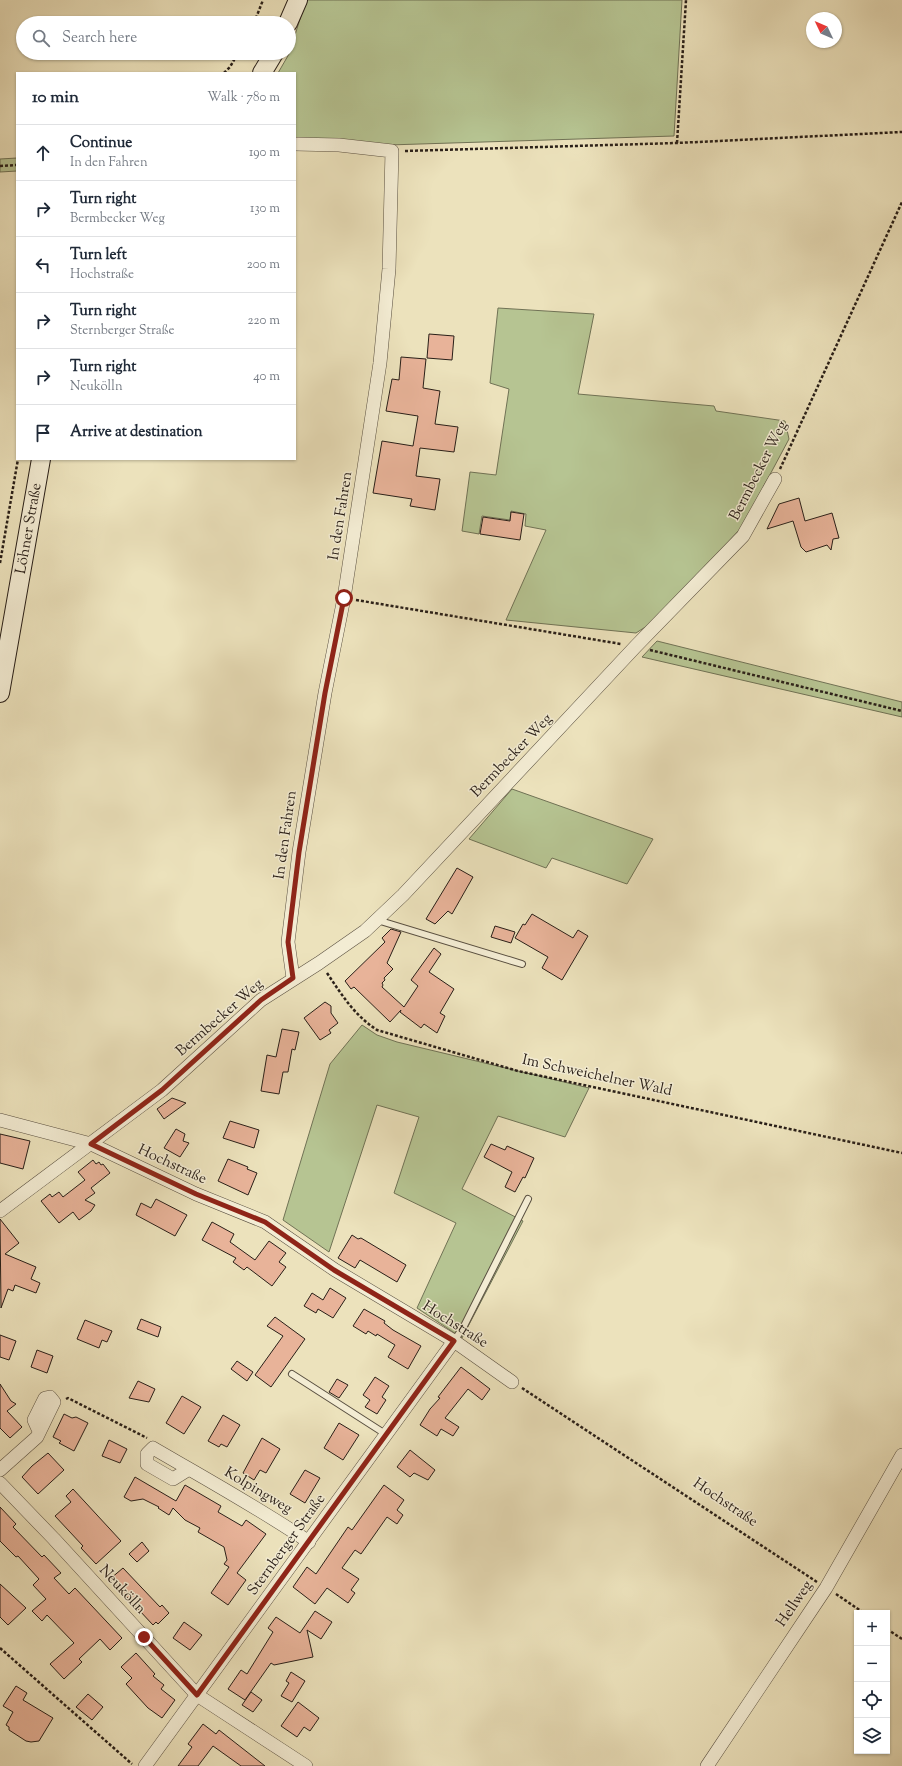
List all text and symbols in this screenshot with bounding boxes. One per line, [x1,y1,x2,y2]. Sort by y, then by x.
north arrow [806,12,842,48]
search box [16,16,296,60]
icon: search [30,27,52,49]
text: Search here [62,28,137,49]
text: 10 min [32,86,79,110]
text: Walk · 780 m [207,89,280,107]
text: Continue [70,133,132,154]
icon: ahead [32,142,54,164]
text: 190 m [249,144,280,162]
text: In den Fahren [70,154,148,172]
text: Turn right [70,189,136,210]
icon: right [32,198,54,220]
text: 130 m [250,200,280,218]
text: Bermbecker Weg [70,210,165,228]
text: Turn left [70,245,127,266]
icon: left [32,254,54,276]
text: 200 m [247,256,280,274]
text: Hochstraße [70,266,134,284]
text: Turn right [70,301,136,322]
icon: right [32,310,54,332]
text: 220 m [247,312,280,330]
text: Sternberger Straße [70,322,175,340]
text: Turn right [70,357,136,378]
icon: right [32,366,54,388]
text: 40 m [253,368,280,386]
text: Neukölln [70,378,123,396]
street label: Bermbecker Weg [725,417,793,525]
icon: arrive [32,422,54,444]
text: Arrive at destination [70,422,203,443]
street label: In den Fahren [324,470,358,562]
street label: Löhner Straße [11,481,47,576]
route start [335,589,353,607]
street label: Bermbecker Weg [466,709,558,803]
street label: In den Fahren [269,789,303,881]
street label: Bermbecker Weg [172,974,268,1062]
street label: Im Schweichelner Wald [520,1050,675,1102]
street label: Hochstraße [134,1140,210,1190]
street label: Hochstraße [418,1296,492,1354]
street label: Kolpingweg [220,1462,296,1520]
street label: Hochstraße [688,1474,762,1532]
street label: Sternberger Straße [243,1490,331,1600]
street label: Neukölln [94,1561,150,1619]
street label: Hellweg [772,1577,818,1631]
map controls [854,1610,890,1754]
button: + [854,1610,890,1646]
route end [135,1628,153,1646]
button: − [854,1646,890,1682]
button: locate [854,1682,890,1718]
button: layers [854,1718,890,1754]

